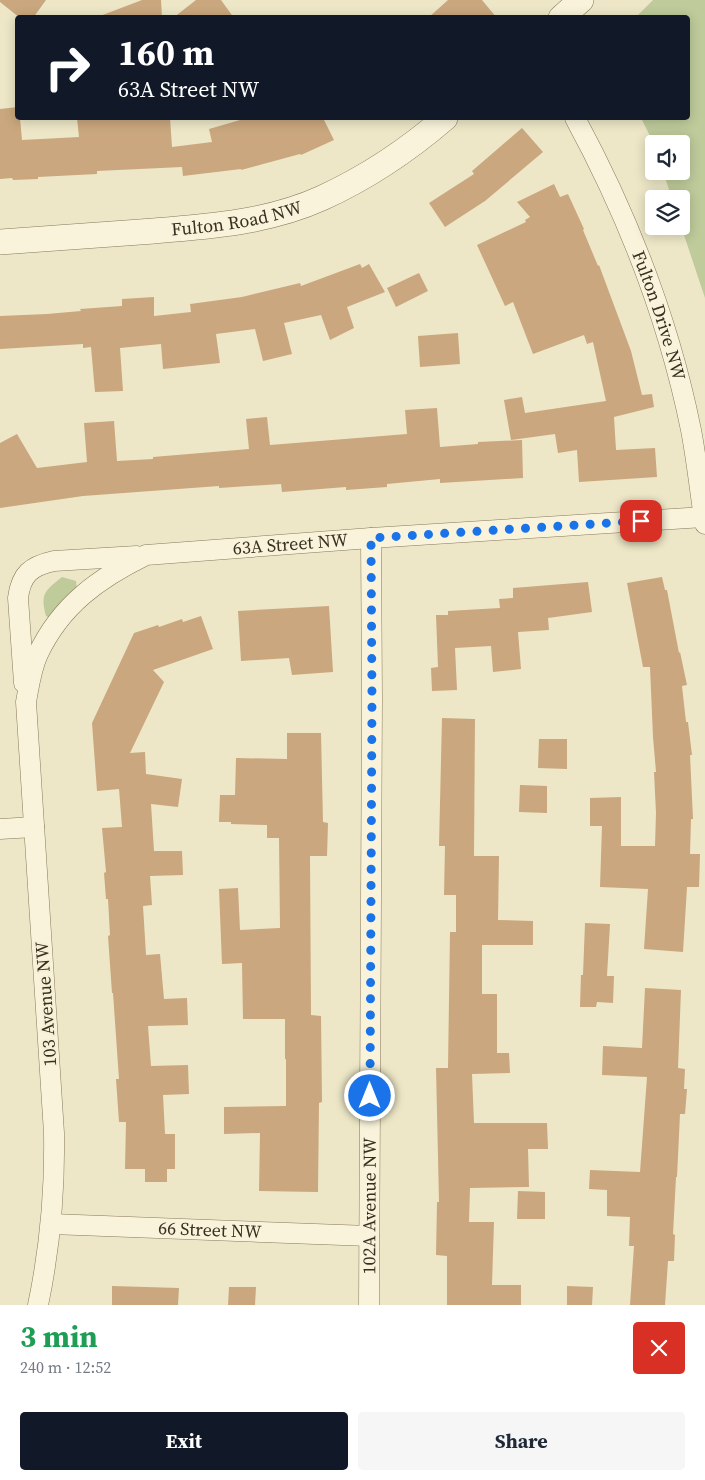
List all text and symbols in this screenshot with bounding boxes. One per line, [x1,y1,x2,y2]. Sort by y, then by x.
text: 160 m [118,29,214,77]
icon: right [35,35,100,100]
text: 63A Street NW [118,74,259,104]
map controls [645,135,690,235]
button: sound [645,135,690,180]
button: layers [645,190,690,235]
street label: Fulton Road NW [170,194,306,241]
street label: Fulton Drive NW [626,247,692,383]
pin [620,500,662,542]
icon: arrive [627,507,655,535]
street label: 63A Street NW [232,527,350,560]
street label: 103 Avenue NW [29,940,62,1067]
position arrow [343,1069,395,1121]
street label: 102A Avenue NW [356,1137,382,1275]
street label: 66 Street NW [158,1215,263,1244]
text: 3 min [20,1316,98,1357]
button: close [633,1322,685,1374]
text: 240 m · 12:52 [20,1356,111,1378]
button: Exit [20,1412,348,1470]
button: Share [358,1412,685,1470]

